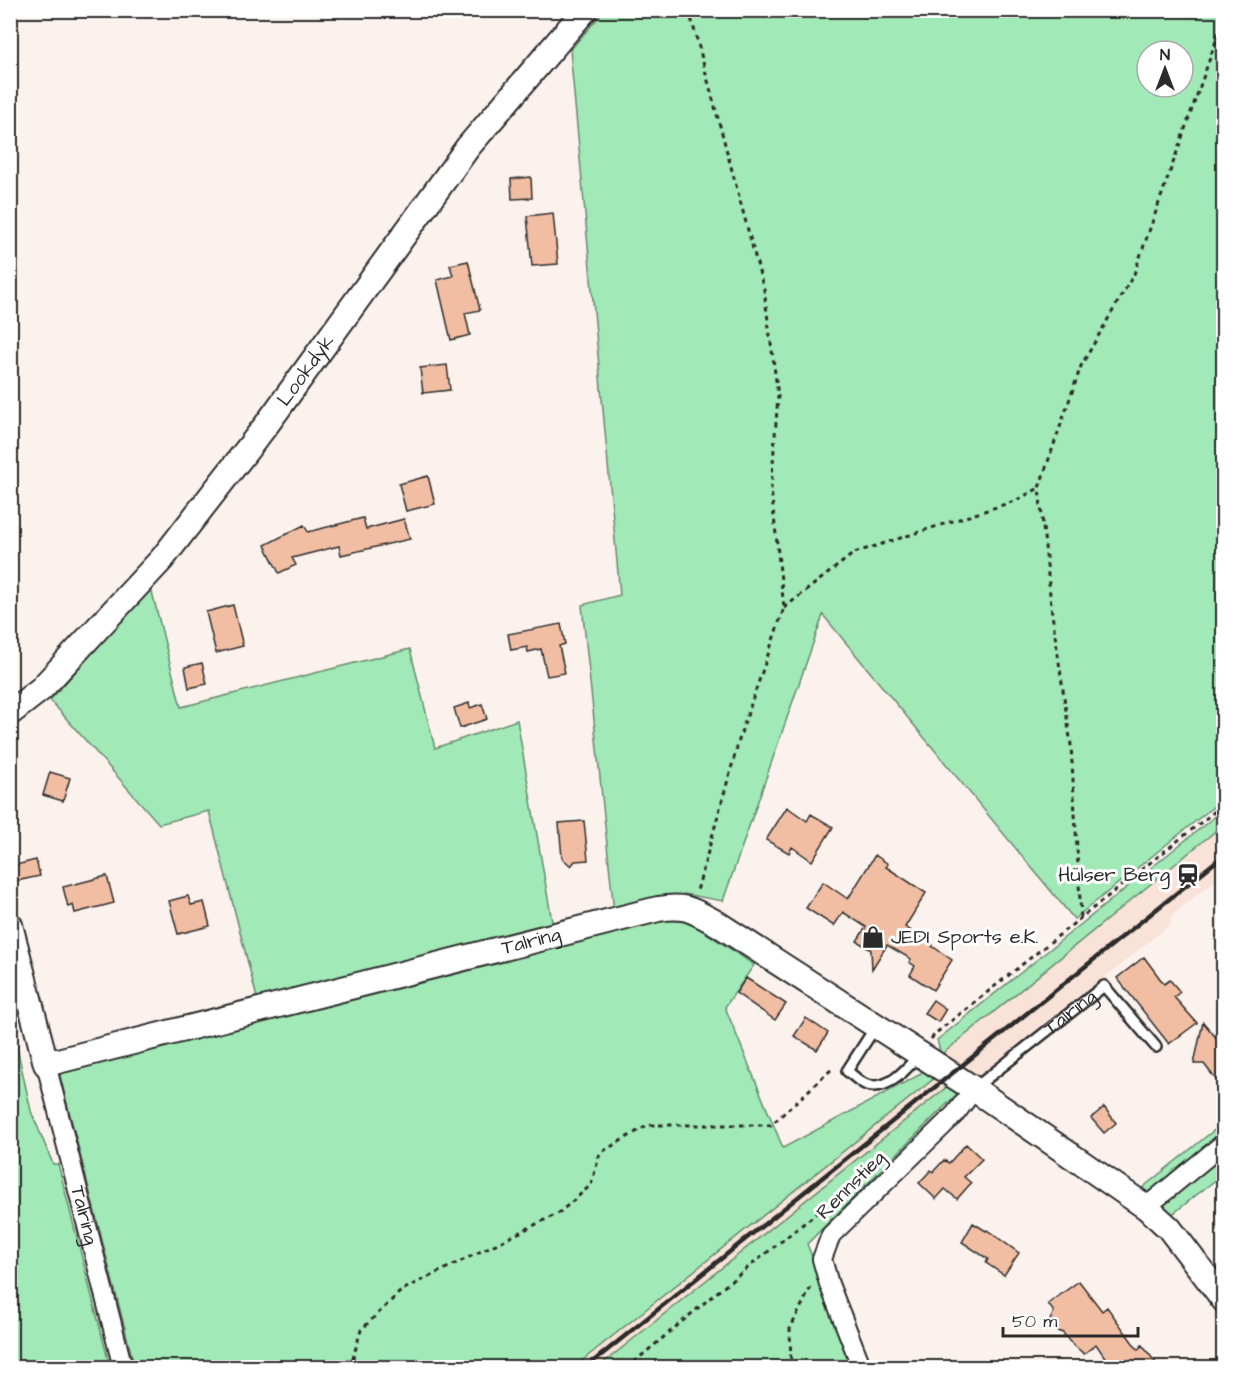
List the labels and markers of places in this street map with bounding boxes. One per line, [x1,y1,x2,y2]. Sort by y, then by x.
place label: Hülser Berg [1058,861,1170,890]
station icon: Hülser Berg [1175,862,1201,888]
place label: JEDI Sports e.K. [891,923,1039,951]
shop icon: JEDI Sports e.K. [860,924,886,950]

